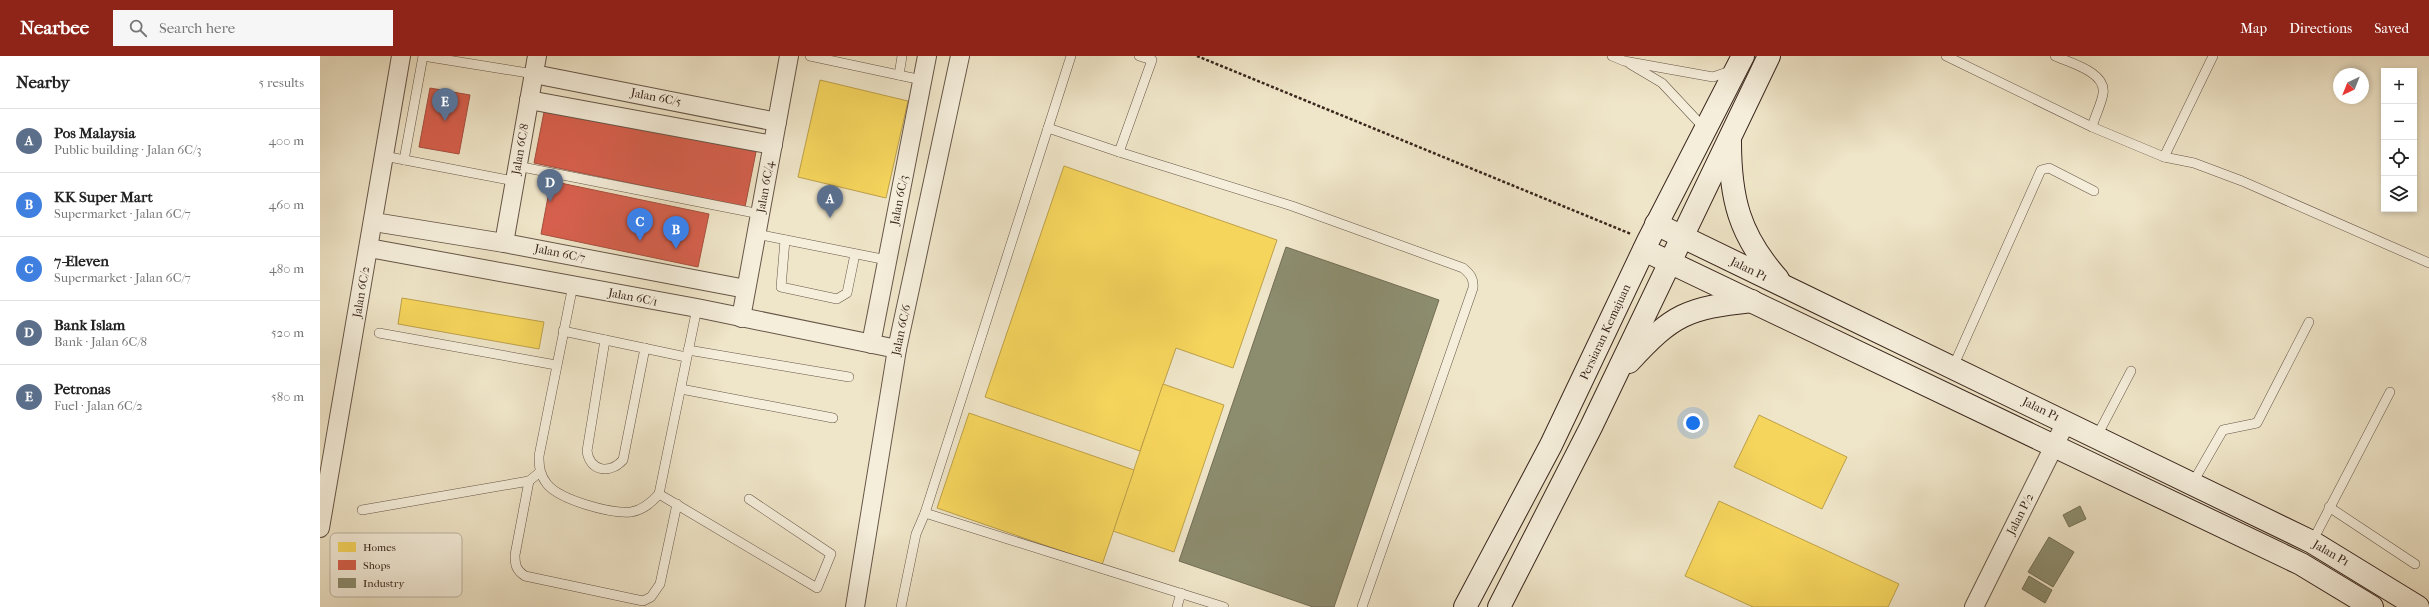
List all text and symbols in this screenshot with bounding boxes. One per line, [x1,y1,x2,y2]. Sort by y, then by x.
search box [113,10,393,46]
text: Nearbee [20,17,89,39]
icon: search [127,17,149,39]
text: Search here [159,19,235,37]
text: Map [2240,20,2267,37]
text: Directions [2289,20,2352,37]
text: Saved [2374,20,2409,37]
north arrow [2333,68,2369,104]
map controls [2381,68,2417,212]
button: + [2381,68,2417,104]
text: Nearby [16,72,70,92]
text: 5 results [259,75,304,90]
street label: Jalan 6C/5 [629,85,682,109]
pin: E [432,88,458,121]
button: − [2381,104,2417,140]
street label: Jalan 6C/8 [508,122,531,177]
text: Pos Malaysia [54,124,135,142]
text: A [25,133,33,148]
text: 400 m [268,133,304,148]
button: locate [2381,140,2417,176]
text: Public building · Jalan 6C/3 [54,142,202,157]
street label: Jalan 6C/4 [753,159,777,215]
pin: D [537,169,563,202]
street label: Jalan 6C/3 [887,174,911,227]
button: layers [2381,176,2417,212]
pin: A [817,185,843,218]
text: KK Super Mart [54,188,153,206]
text: B [25,197,33,212]
text: 460 m [269,197,304,212]
text: Supermarket · Jalan 6C/7 [54,206,191,221]
pin: C [627,208,653,241]
pin: B [663,216,689,249]
street label: Jalan 6C/7 [532,241,587,265]
text: 7-Eleven [54,252,109,270]
street label: Jalan P1 [1727,254,1770,284]
text: C [25,261,33,276]
text: 480 m [269,261,304,276]
street label: Jalan 6C/2 [349,265,372,320]
text: Supermarket · Jalan 6C/7 [54,270,191,285]
street label: Persiaran Kemajuan [1577,282,1633,382]
street label: Jalan 6C/1 [606,285,659,309]
street label: Jalan 6C/6 [889,303,913,358]
text: Bank Islam [54,316,125,334]
text: D [24,325,34,340]
text: 520 m [271,325,304,340]
text: Bank · Jalan 6C/8 [54,334,147,349]
text: Petronas [54,380,110,398]
text: E [25,389,33,404]
text: 580 m [271,389,304,404]
street label: Jalan P1 [2019,394,2062,424]
text: Fuel · Jalan 6C/2 [54,398,143,413]
your location [1683,413,1703,433]
street label: Jalan P/2 [2003,491,2036,538]
legend [330,533,462,597]
street label: Jalan P1 [2309,537,2352,569]
text: Homes [363,541,396,554]
text: Shops [363,559,390,572]
text: Industry [363,577,405,590]

